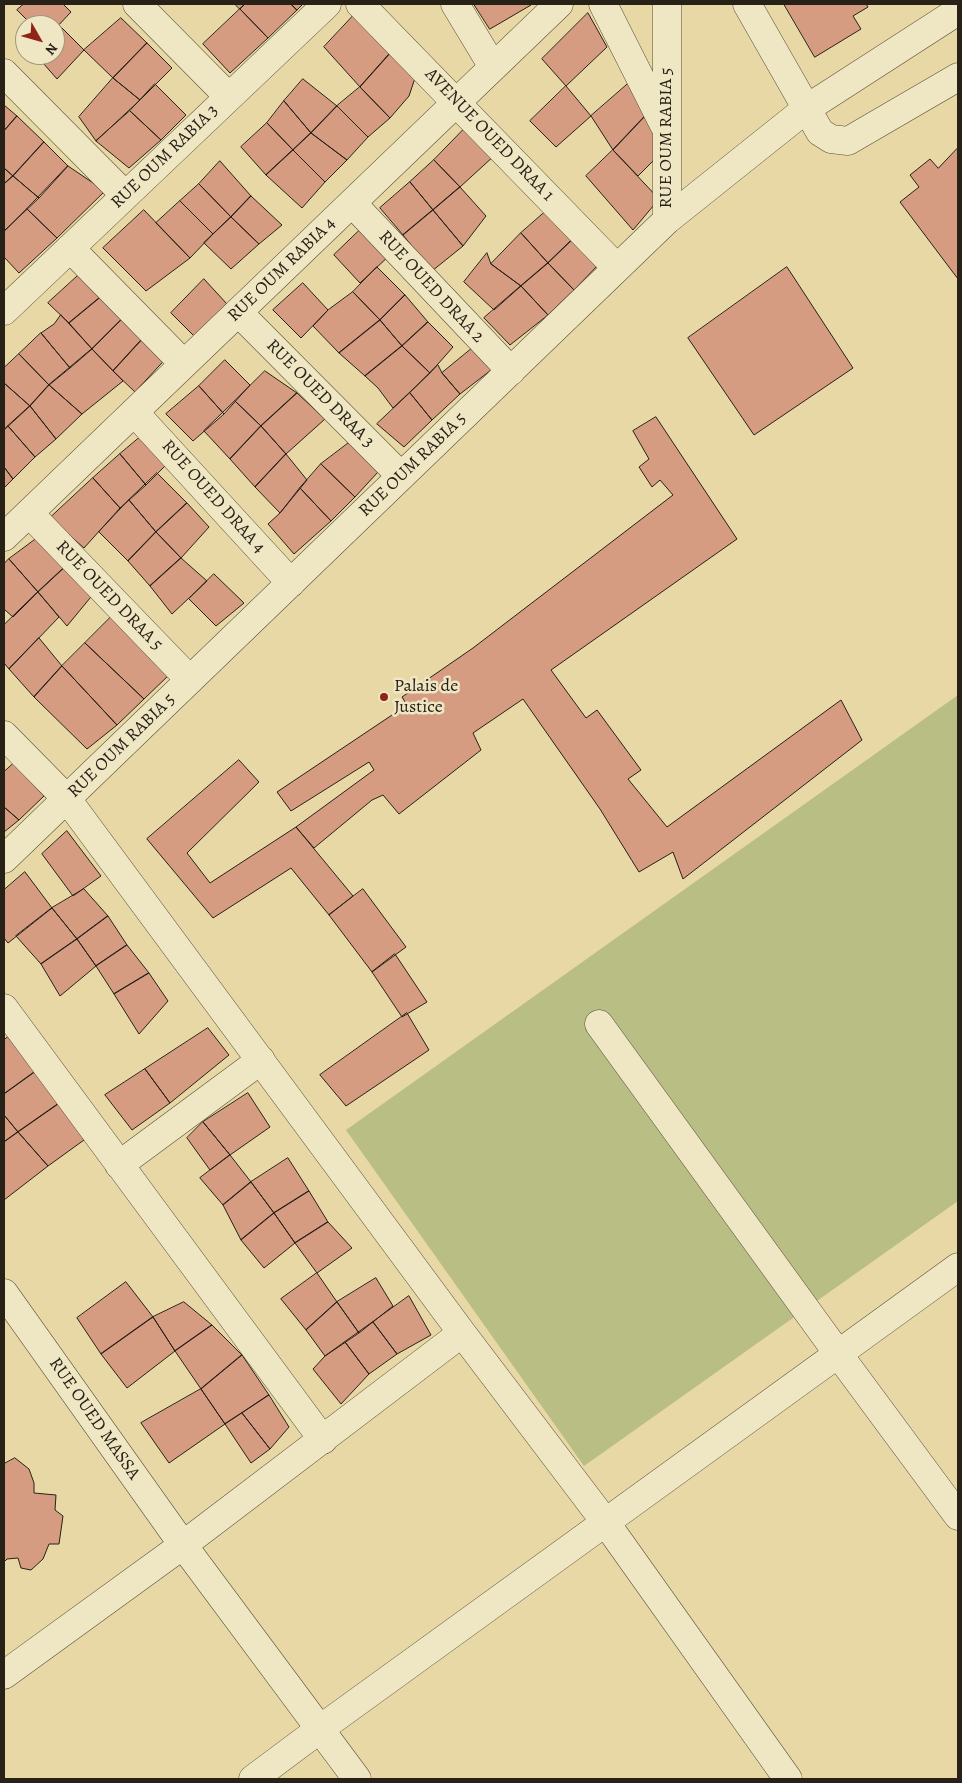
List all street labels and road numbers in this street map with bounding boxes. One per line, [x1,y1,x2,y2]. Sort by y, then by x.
street label: AVENUE OUED DRAA 1 [420,64,558,206]
street label: RUE OUM RABIA 5 [656,67,678,209]
street label: RUE OUM RABIA 3 [107,100,223,214]
street label: RUE OUM RABIA 4 [224,213,340,327]
street label: RUE OUED DRAA 2 [374,226,488,348]
street label: RUE OUED DRAA 3 [261,335,379,453]
street label: RUE OUM RABIA 5 [355,408,471,522]
street label: RUE OUED DRAA 4 [156,436,270,558]
street label: RUE OUED DRAA 5 [51,536,167,656]
street label: RUE OUM RABIA 5 [64,689,180,803]
street label: RUE OUED MASSA [44,1354,144,1484]

